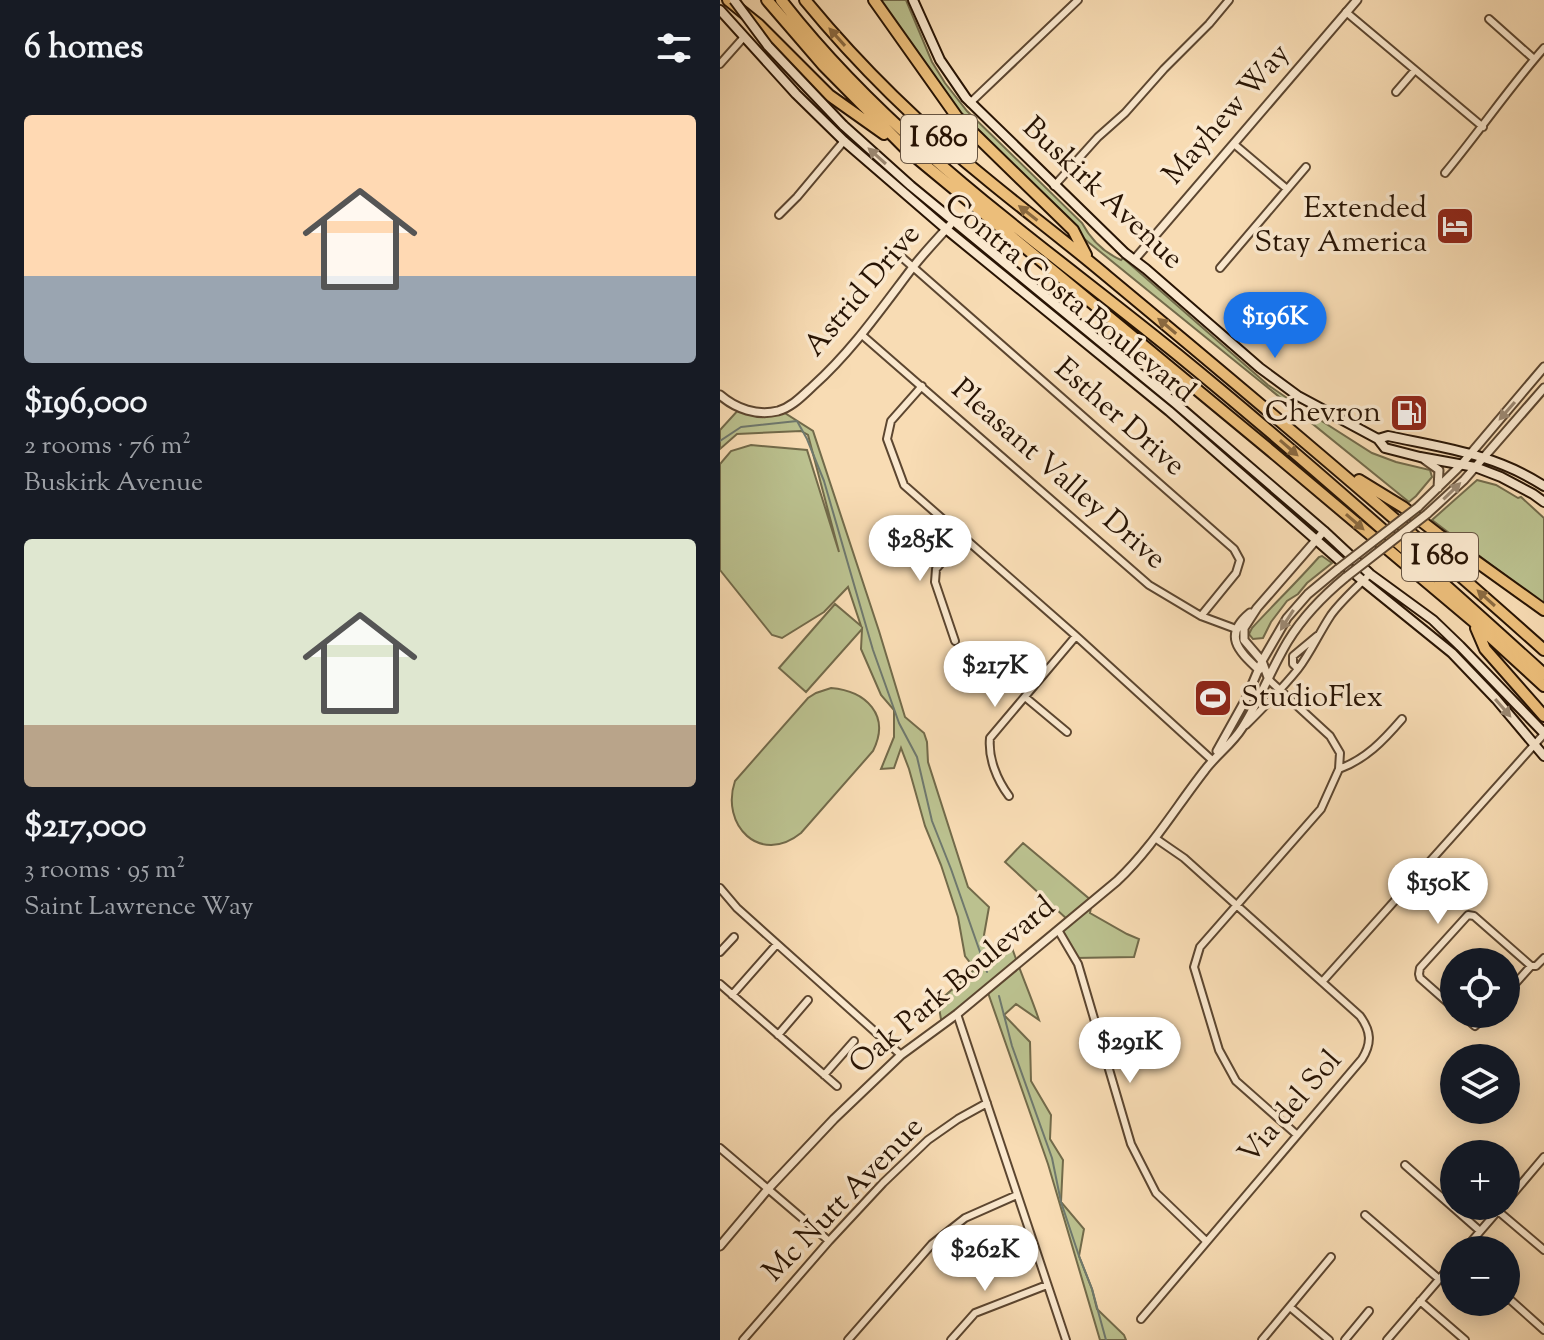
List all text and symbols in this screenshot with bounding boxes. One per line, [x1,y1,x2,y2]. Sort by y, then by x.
text: 6 homes [24,24,143,73]
icon: filters [652,26,696,70]
one-way arrow [829,27,847,46]
street label: Mayhew Way [1153,35,1301,195]
street label: Buskirk Avenue [1012,108,1192,280]
road number: I 680 [901,115,977,163]
one-way arrow [867,147,886,165]
icon: home [288,167,432,311]
street label: Contra Costa Boulevard [934,184,1204,414]
place label: Extended Stay America [1254,188,1427,265]
one-way arrow [1018,205,1038,221]
hotel icon: Extended Stay America [1434,205,1476,247]
street label: Astrid Drive [795,215,931,367]
pin: $196K [1219,292,1331,360]
text: $196K [1242,299,1308,336]
one-way arrow [1157,318,1177,335]
street label: Esther Drive [1044,349,1194,487]
street label: Pleasant Valley Drive [941,369,1175,581]
text: $196,000 [24,379,148,428]
place label: Chevron [1265,392,1381,435]
fuel station icon: Chevron [1388,392,1430,434]
one-way arrow [1499,400,1516,420]
text: 2 rooms · 76 m² [24,428,191,465]
one-way arrow [1279,439,1298,457]
text: Buskirk Avenue [24,465,203,502]
one-way arrow [1442,483,1461,501]
one-way arrow [1345,513,1364,531]
pin: $285K [864,515,976,583]
text: $285K [887,522,953,559]
road number: I 680 [1402,533,1478,581]
one-way arrow [1476,589,1495,607]
icon: home [288,591,432,735]
one-way arrow [1280,609,1295,631]
pin: $217K [939,641,1051,709]
text: $217K [962,648,1028,685]
sports icon: StudioFlex [1192,677,1234,719]
place label: StudioFlex [1241,677,1383,720]
one-way arrow [1494,699,1512,718]
text: $217,000 [24,803,147,852]
text: 3 rooms · 95 m² [24,852,185,889]
pin: $150K [1382,858,1494,926]
text: $150K [1406,865,1470,902]
street label: Oak Park Boulevard [841,887,1065,1085]
text: Saint Lawrence Way [24,889,253,926]
map controls [1440,948,1520,1316]
button: locate [1440,948,1520,1028]
pin: $291K [1074,1017,1186,1085]
text: $291K [1097,1024,1163,1061]
street label: Via del Sol [1229,1041,1353,1175]
button: layers [1440,1044,1520,1124]
street label: Mc Nutt Avenue [754,1108,934,1292]
button: + [1440,1140,1520,1220]
pin: $262K [929,1225,1041,1293]
text: $262K [950,1232,1020,1269]
button: − [1440,1236,1520,1316]

